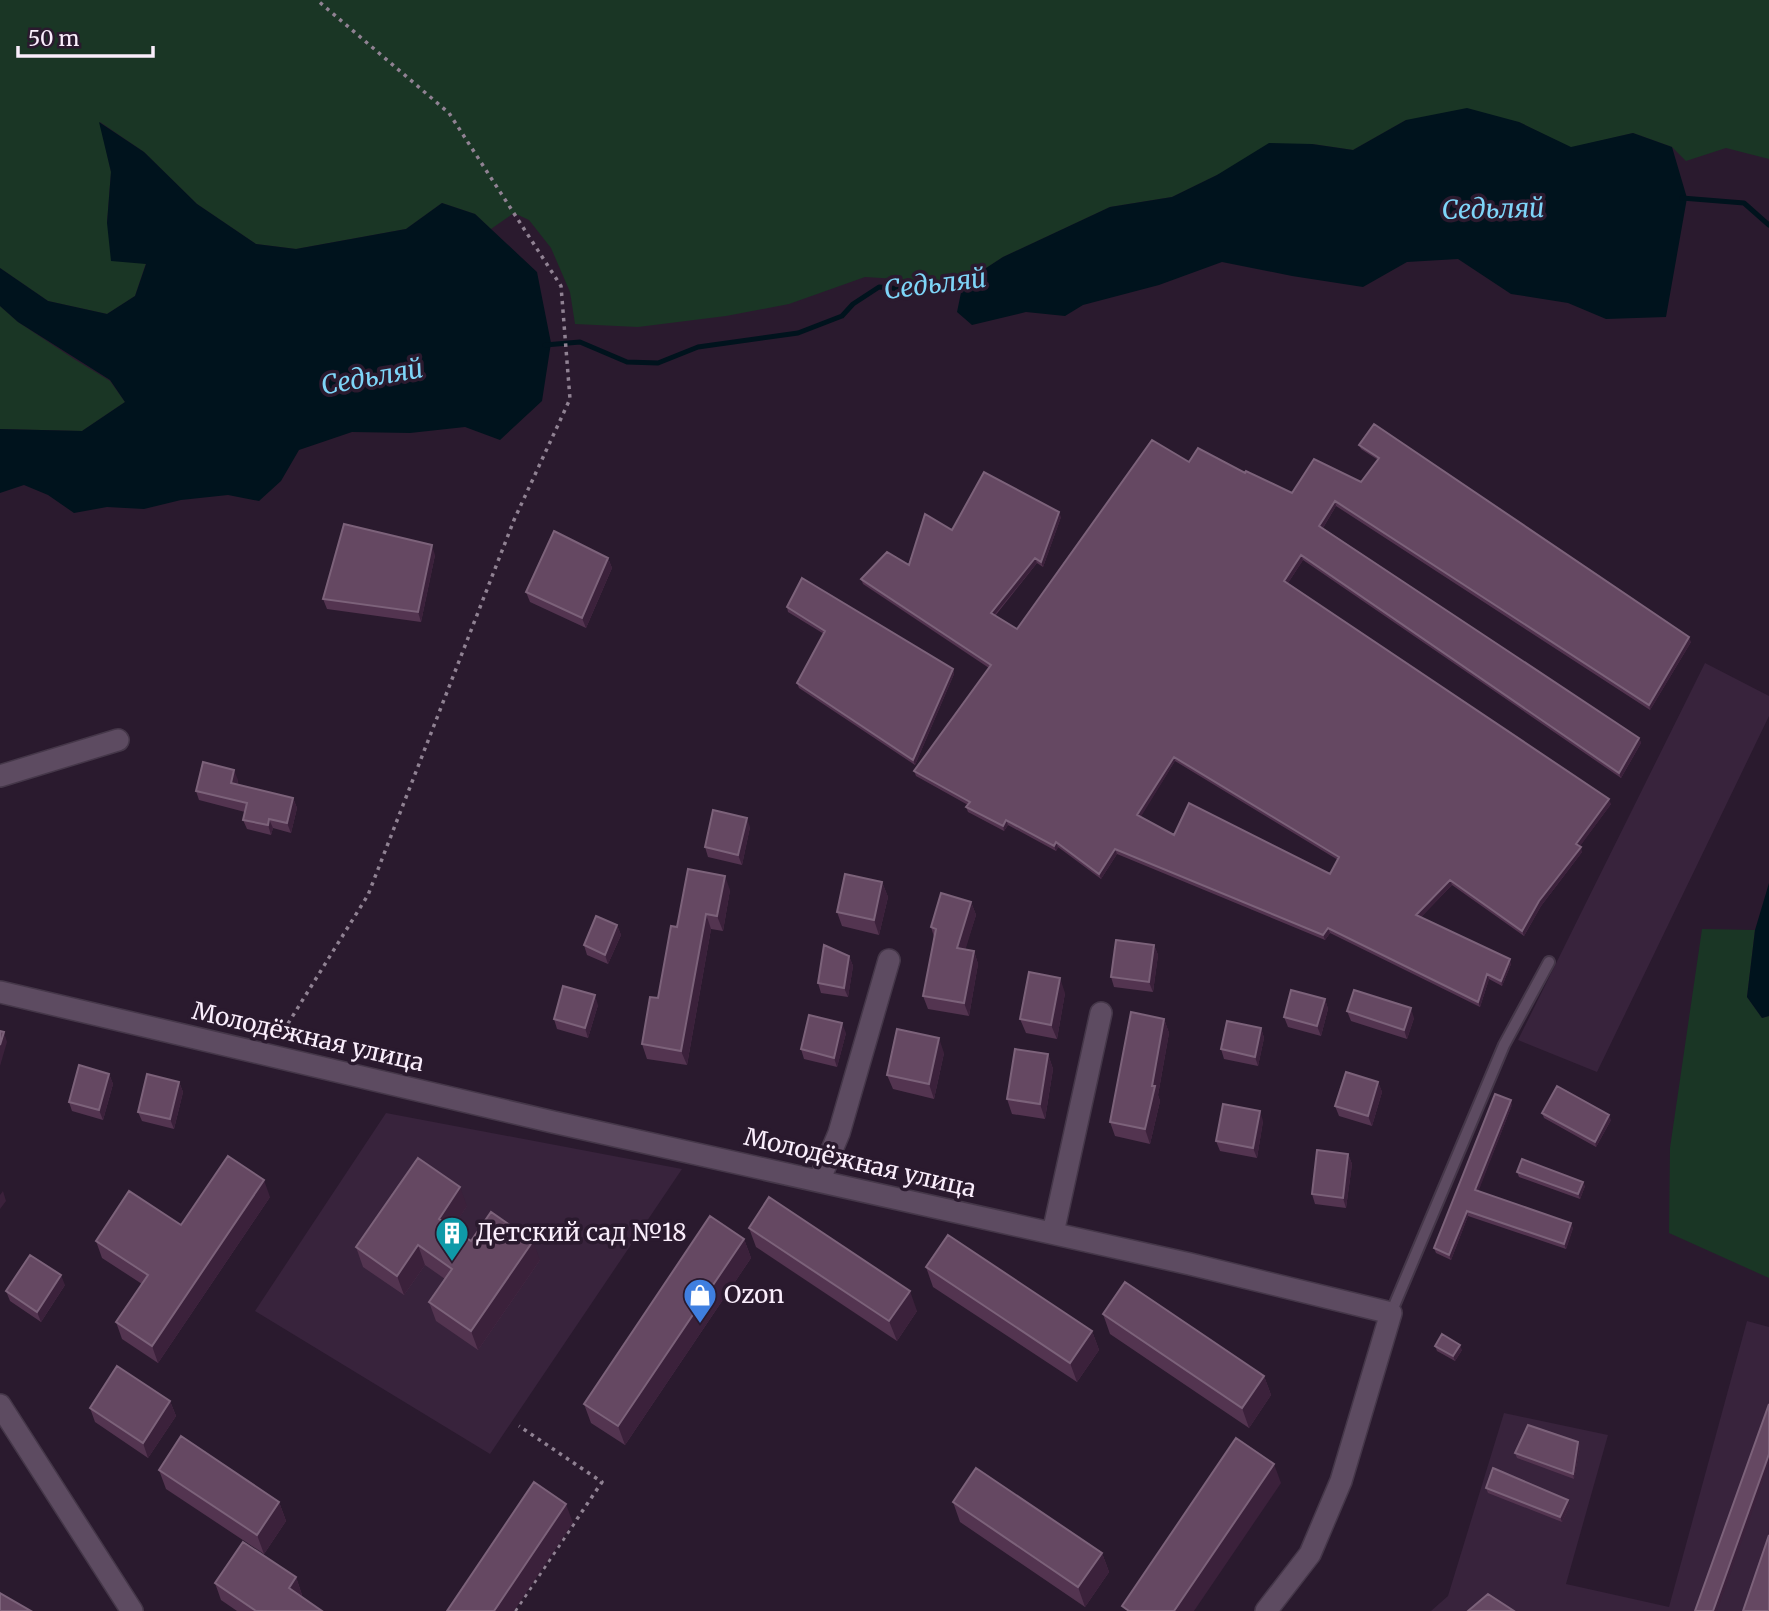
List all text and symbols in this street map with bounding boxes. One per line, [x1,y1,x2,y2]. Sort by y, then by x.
scale bar [18,14,152,58]
text: 50 m [28,25,79,52]
water label: Седьляй [1441,191,1545,226]
water label: Седьляй [882,261,988,306]
water label: Седьляй [318,351,425,402]
street label: Молодёжная улица [189,995,427,1078]
street label: Молодёжная улица [741,1121,979,1204]
building icon: Детский сад №18 [433,1214,471,1263]
place label: Детский сад №18 [476,1217,686,1248]
shop icon: Ozon [681,1276,719,1325]
place label: Ozon [724,1279,784,1310]

